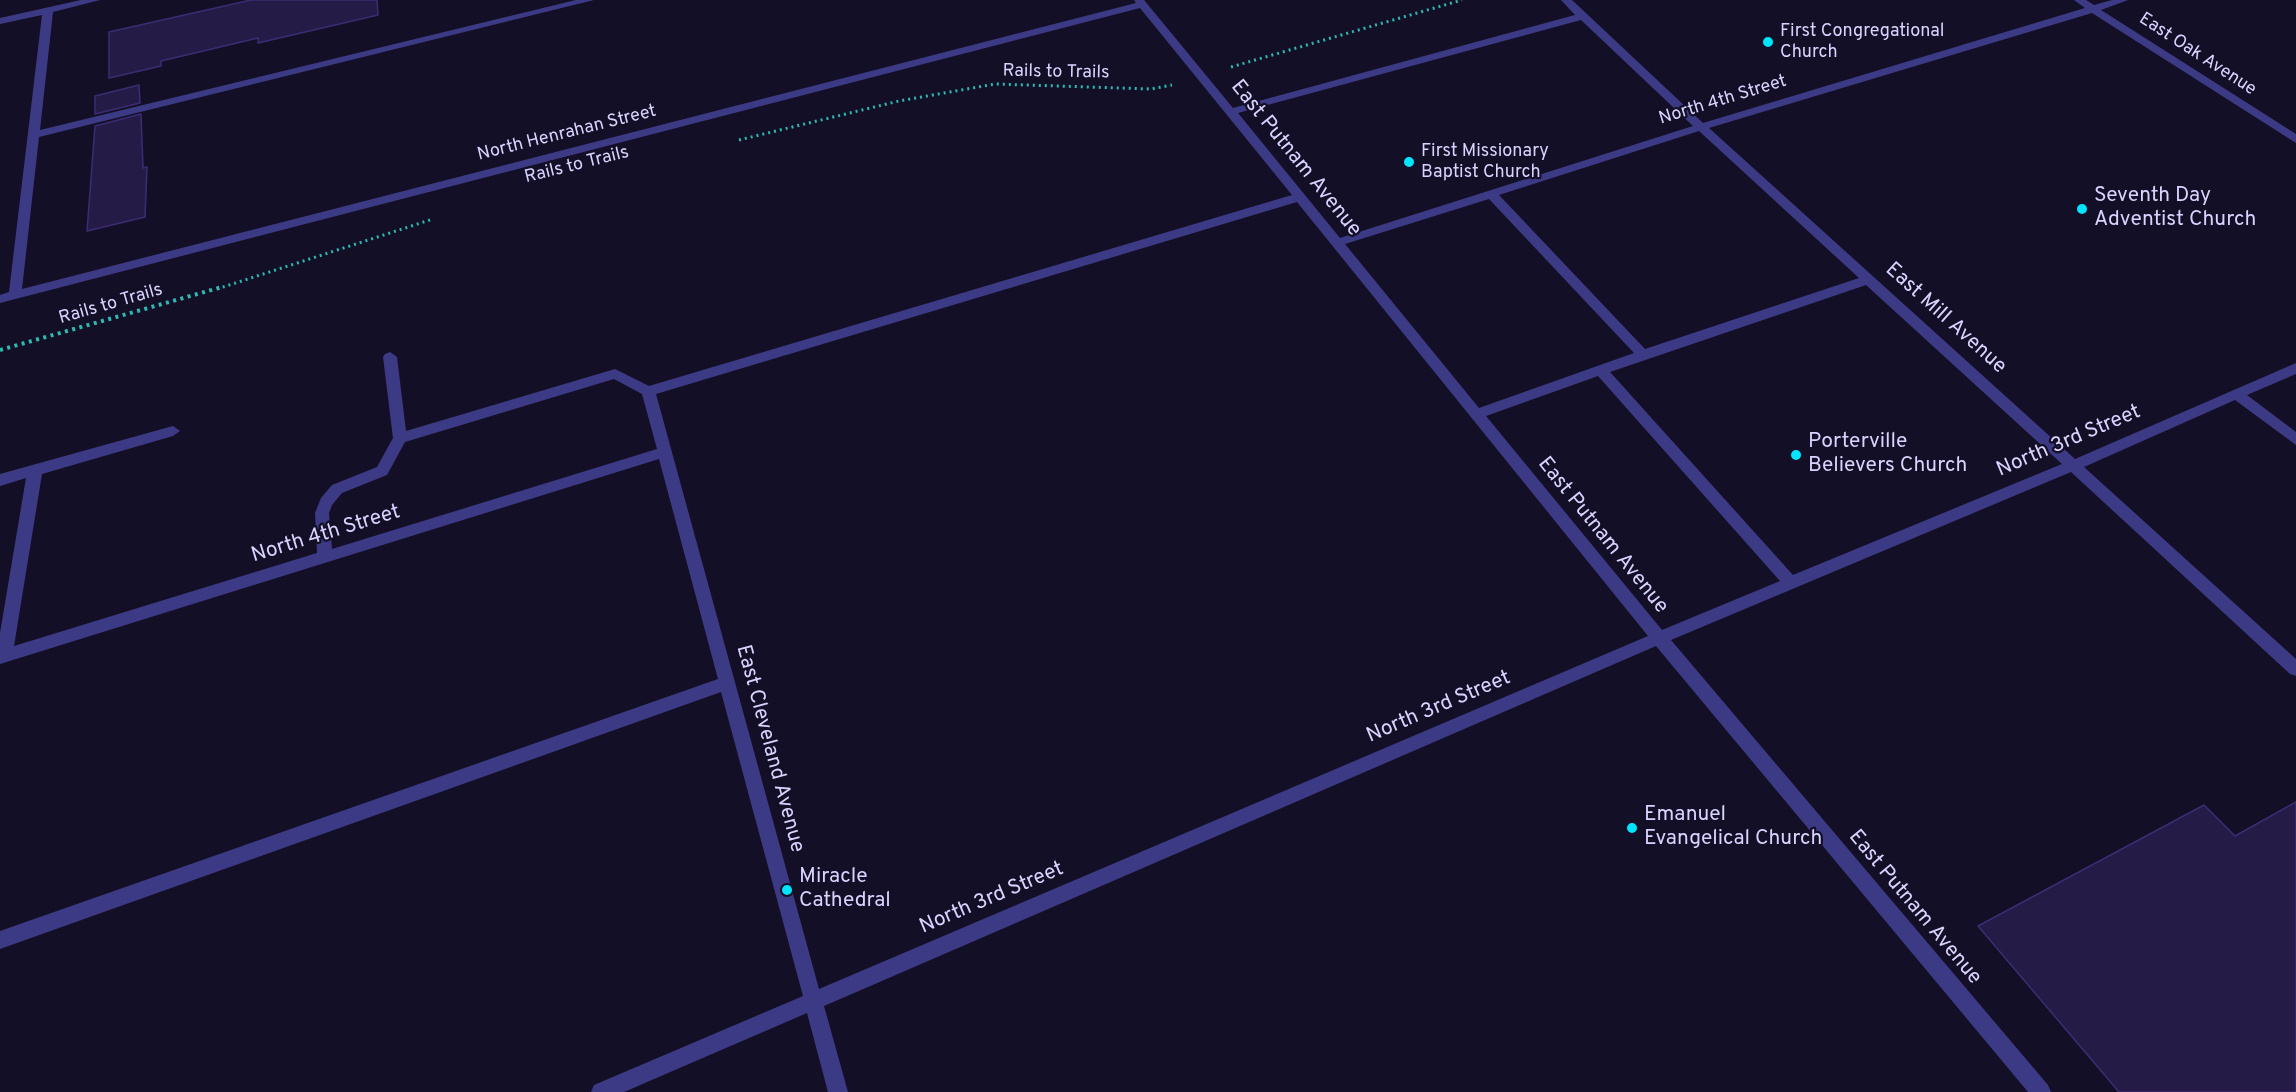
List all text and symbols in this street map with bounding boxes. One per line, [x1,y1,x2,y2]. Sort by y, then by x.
street label: East Oak Avenue [2134,9,2260,101]
place label: First Congregational Church [1780,21,1945,63]
marker: First Congregational Church [1761,35,1775,49]
street label: Rails to Trails [1002,61,1110,85]
street label: North 4th Street [1657,71,1789,131]
street label: East Putnam Avenue [1224,76,1366,242]
street label: North Henrahan Street [475,101,659,167]
place label: First Missionary Baptist Church [1421,141,1549,184]
street label: Rails to Trails [523,143,631,189]
marker: First Missionary Baptist Church [1402,155,1416,169]
place label: Seventh Day Adventist Church [2094,184,2256,234]
marker: Seventh Day Adventist Church [2075,202,2089,216]
street label: East Mill Avenue [1879,258,2011,380]
street label: Rails to Trails [57,280,165,330]
street label: North 3rd Street [1993,400,2145,484]
place label: Porterville Believers Church [1808,430,1967,480]
marker: Porterville Believers Church [1789,448,1803,462]
street label: East Putnam Avenue [1531,453,1673,619]
street label: North 4th Street [248,500,404,570]
street label: East Cleveland Avenue [729,642,809,856]
street label: North 3rd Street [1363,666,1515,750]
place label: Emanuel Evangelical Church [1644,803,1822,853]
marker: Emanuel Evangelical Church [1625,821,1639,835]
street label: East Putnam Avenue [1842,826,1986,990]
street label: North 3rd Street [916,857,1068,941]
place label: Miracle Cathedral [799,865,891,915]
marker: Miracle Cathedral [780,883,794,897]

